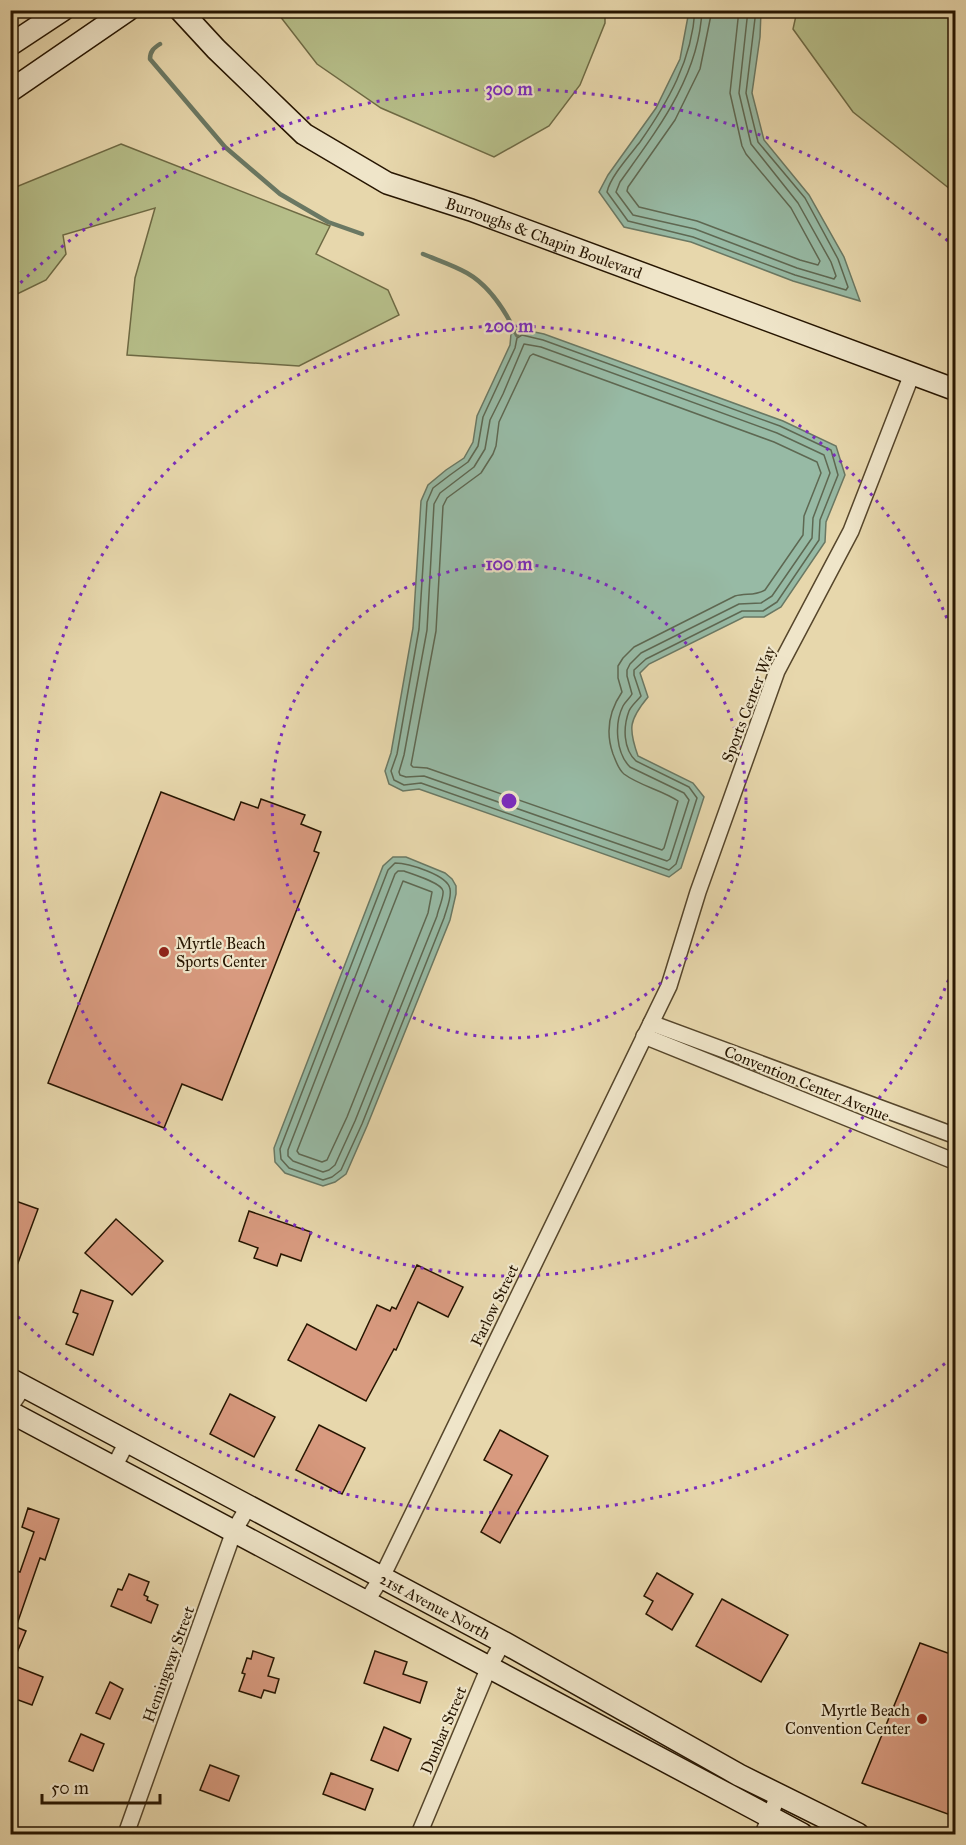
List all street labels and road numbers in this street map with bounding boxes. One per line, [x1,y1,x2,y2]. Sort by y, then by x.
street label: Burroughs & Chapin Boulevard [443,193,645,283]
street label: Sports Center Way [718,643,779,765]
street label: Convention Center Avenue [721,1042,892,1125]
street label: Farlow Street [466,1261,523,1349]
street label: 21st Avenue North [376,1569,494,1644]
street label: Hemingway Street [139,1603,199,1725]
street label: Dunbar Street [416,1683,471,1777]

